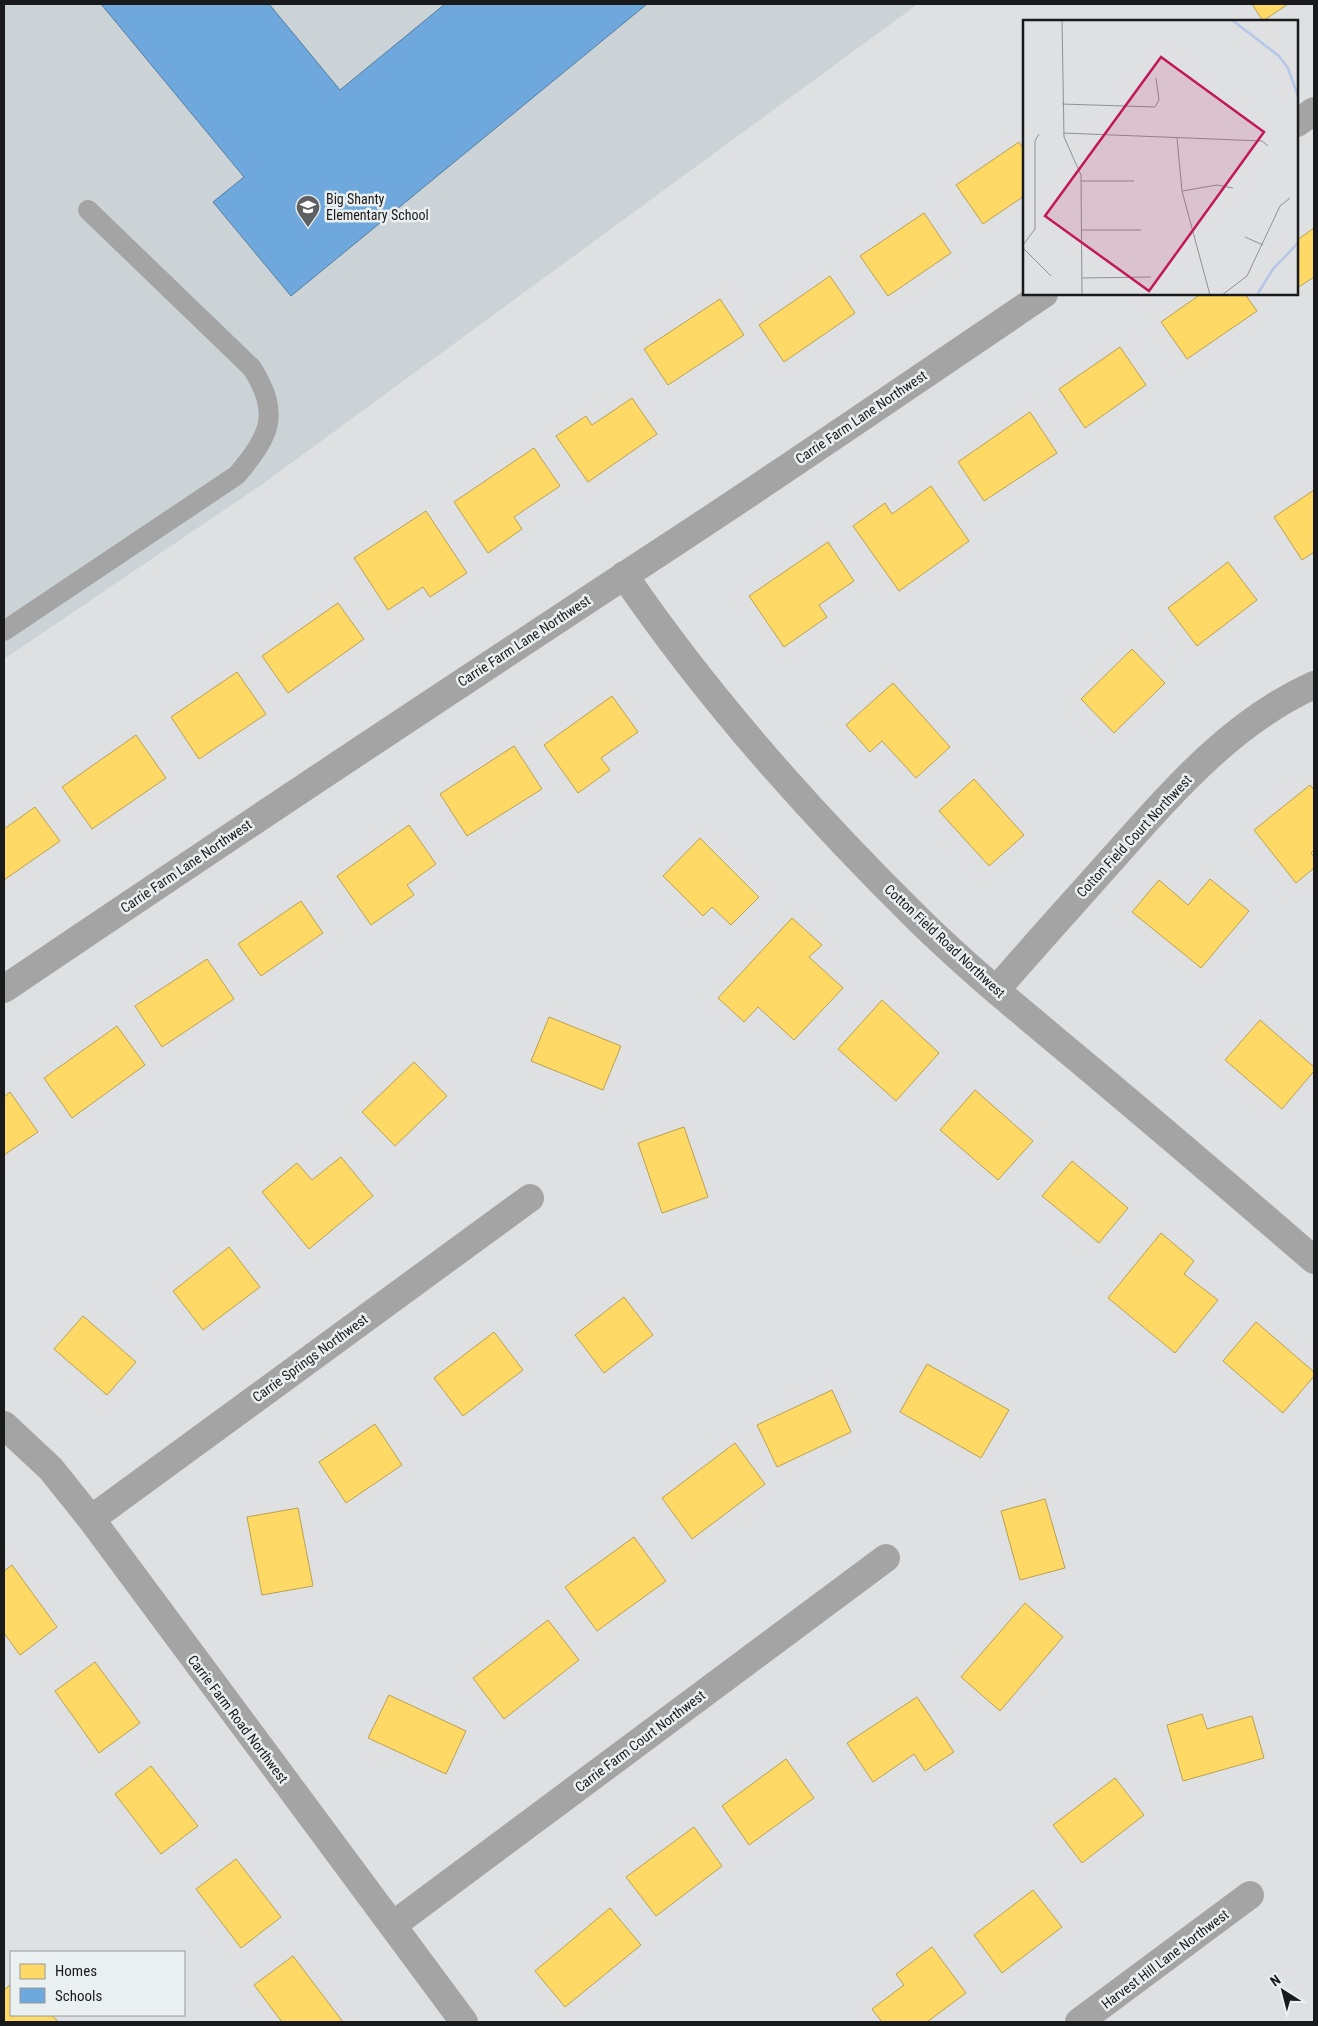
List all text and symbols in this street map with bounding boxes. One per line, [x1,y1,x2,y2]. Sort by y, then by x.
inset map [1023,20,1298,295]
place label: Big Shanty Elementary School [326,191,429,223]
school or university icon: Big Shanty Elementary School [295,194,321,228]
street label: Carrie Farm Lane Northwest [792,367,930,467]
street label: Carrie Farm Lane Northwest [455,592,593,690]
street label: Cotton Field Court Northwest [1073,772,1195,900]
street label: Carrie Farm Lane Northwest [117,816,255,916]
street label: Cotton Field Road Northwest [881,881,1009,1001]
street label: Carrie Springs Northwest [249,1311,371,1405]
street label: Carrie Farm Road Northwest [185,1652,291,1786]
street label: Carrie Farm Court Northwest [572,1687,708,1795]
street label: Harvest Hill Lane Northwest [1098,1906,1232,2012]
legend [10,1951,185,2016]
text: Homes [55,1962,97,1980]
north arrow [1258,1966,1308,2016]
text: N [1267,1971,1284,1989]
text: Schools [55,1987,102,2005]

